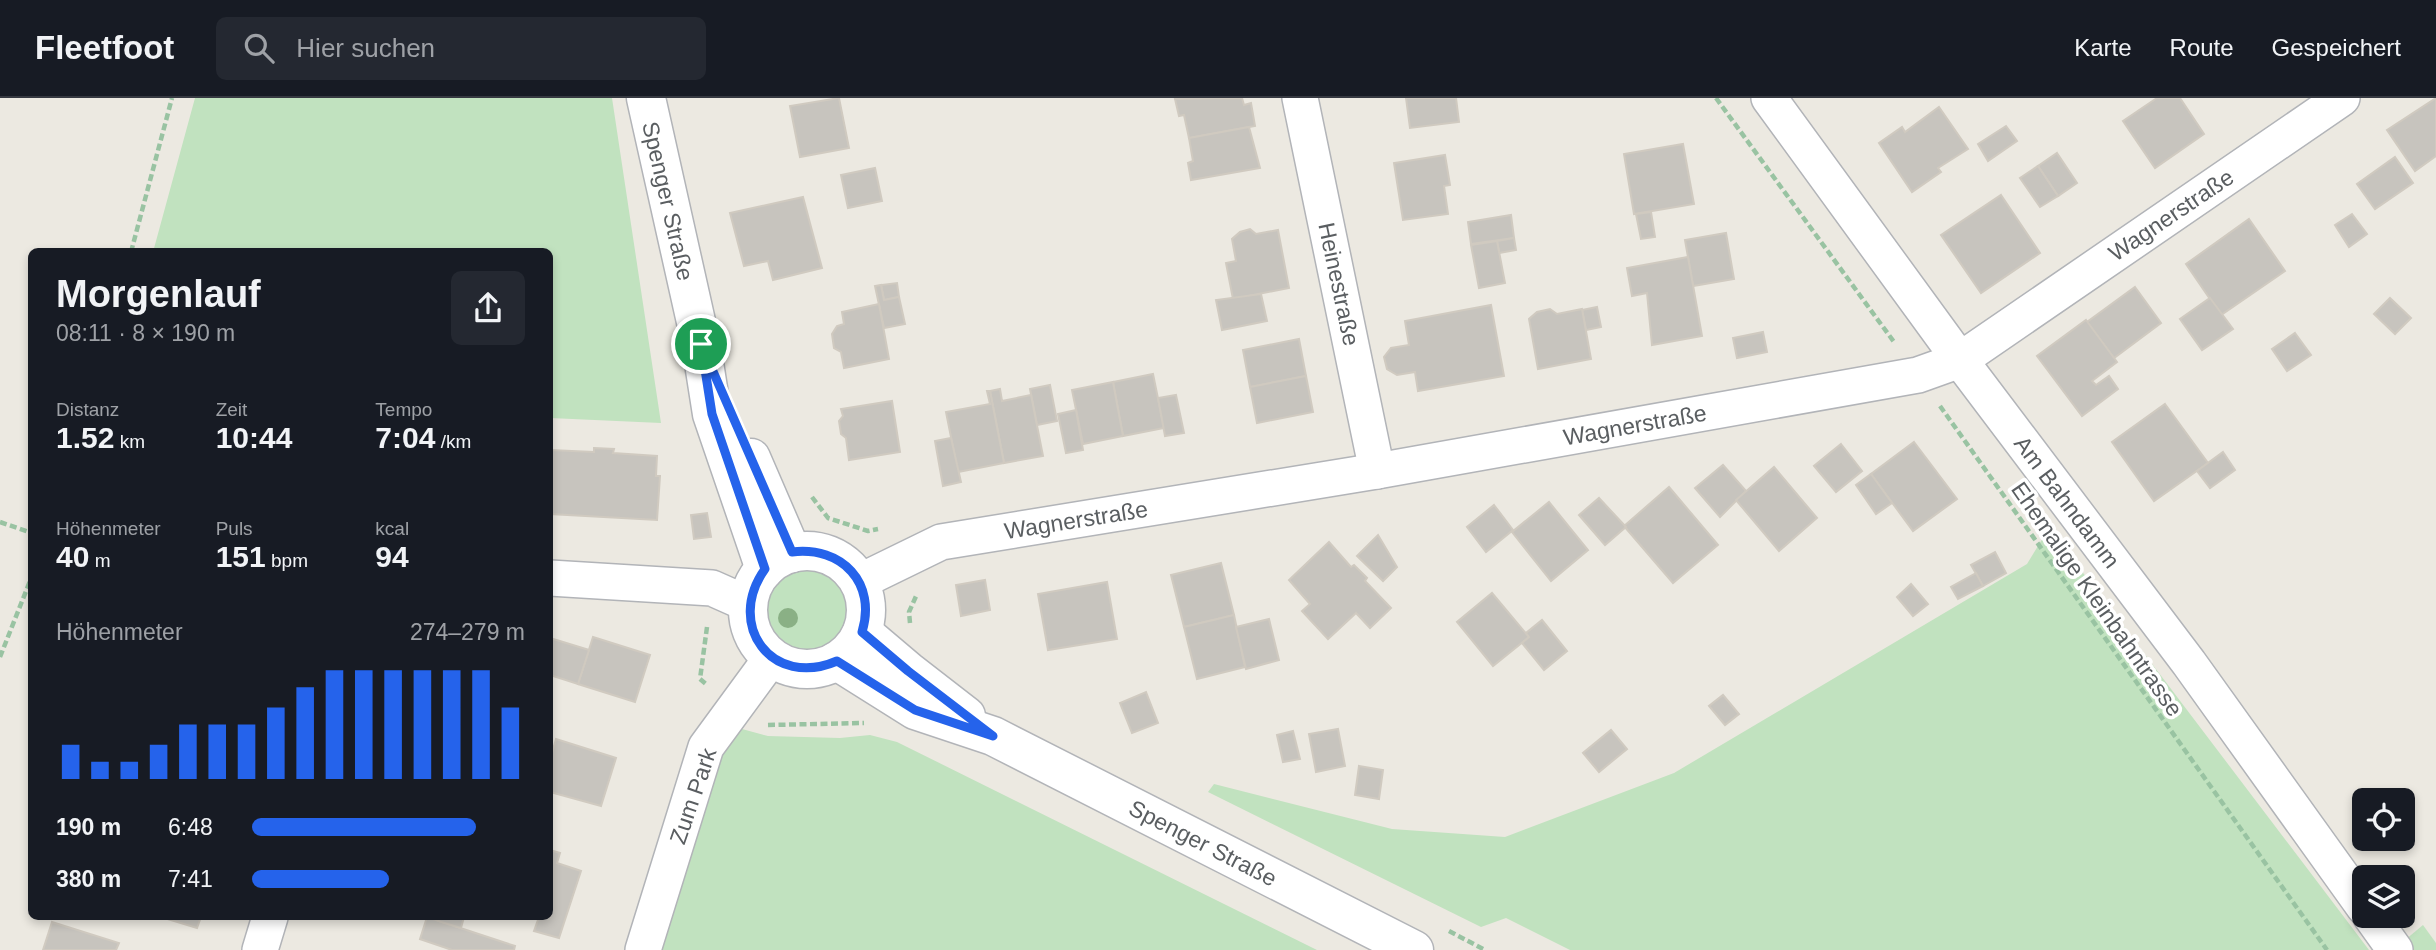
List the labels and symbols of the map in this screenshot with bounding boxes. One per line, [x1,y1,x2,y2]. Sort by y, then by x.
street label: Spenger Straße [637,119,699,283]
street label: Wagnerstraße [2104,164,2238,266]
street label: Heinestraße [1313,220,1365,348]
pin [671,314,731,374]
street label: Wagnerstraße [1561,400,1709,450]
street label: Am Bahndamm [2009,431,2125,573]
street label: Ehemalige Kleinbahntrasse [2006,477,2188,721]
street label: Wagnerstraße [1002,496,1150,544]
street label: Zum Park [664,744,722,847]
street label: Spenger Straße [1125,795,1281,891]

